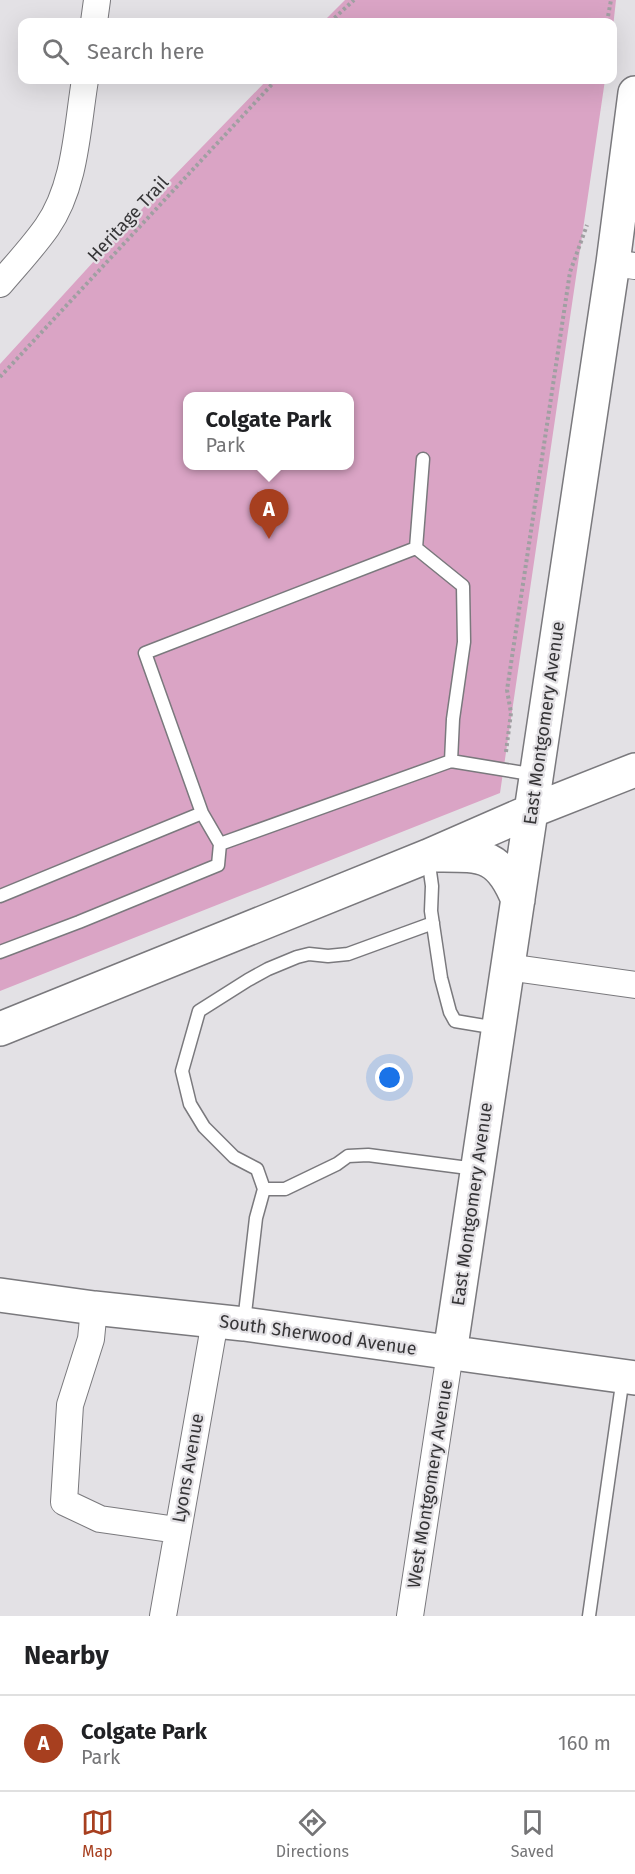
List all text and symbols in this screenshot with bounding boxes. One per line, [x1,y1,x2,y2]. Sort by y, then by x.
search box [18,18,617,84]
icon: search [39,35,72,68]
text: Search here [87,38,205,65]
street label: Heritage Trail [83,172,173,266]
popup [183,392,354,470]
text: Colgate Park [206,406,331,433]
text: Park [206,433,245,457]
pin: A [250,490,288,539]
street label: East Montgomery Avenue [519,620,569,826]
your location [375,1063,404,1092]
street label: East Montgomery Avenue [447,1101,497,1307]
street label: South Sherwood Avenue [218,1310,418,1360]
street label: West Montgomery Avenue [403,1378,457,1590]
street label: Lyons Avenue [168,1412,208,1524]
text: Nearby [24,1640,109,1671]
text: Colgate Park [81,1718,207,1745]
text: A [38,1731,49,1755]
text: 160 m [558,1731,611,1755]
text: Park [81,1745,120,1769]
tab: Map [81,1806,114,1861]
tab: Directions [276,1806,349,1861]
tab: Saved [511,1806,554,1861]

